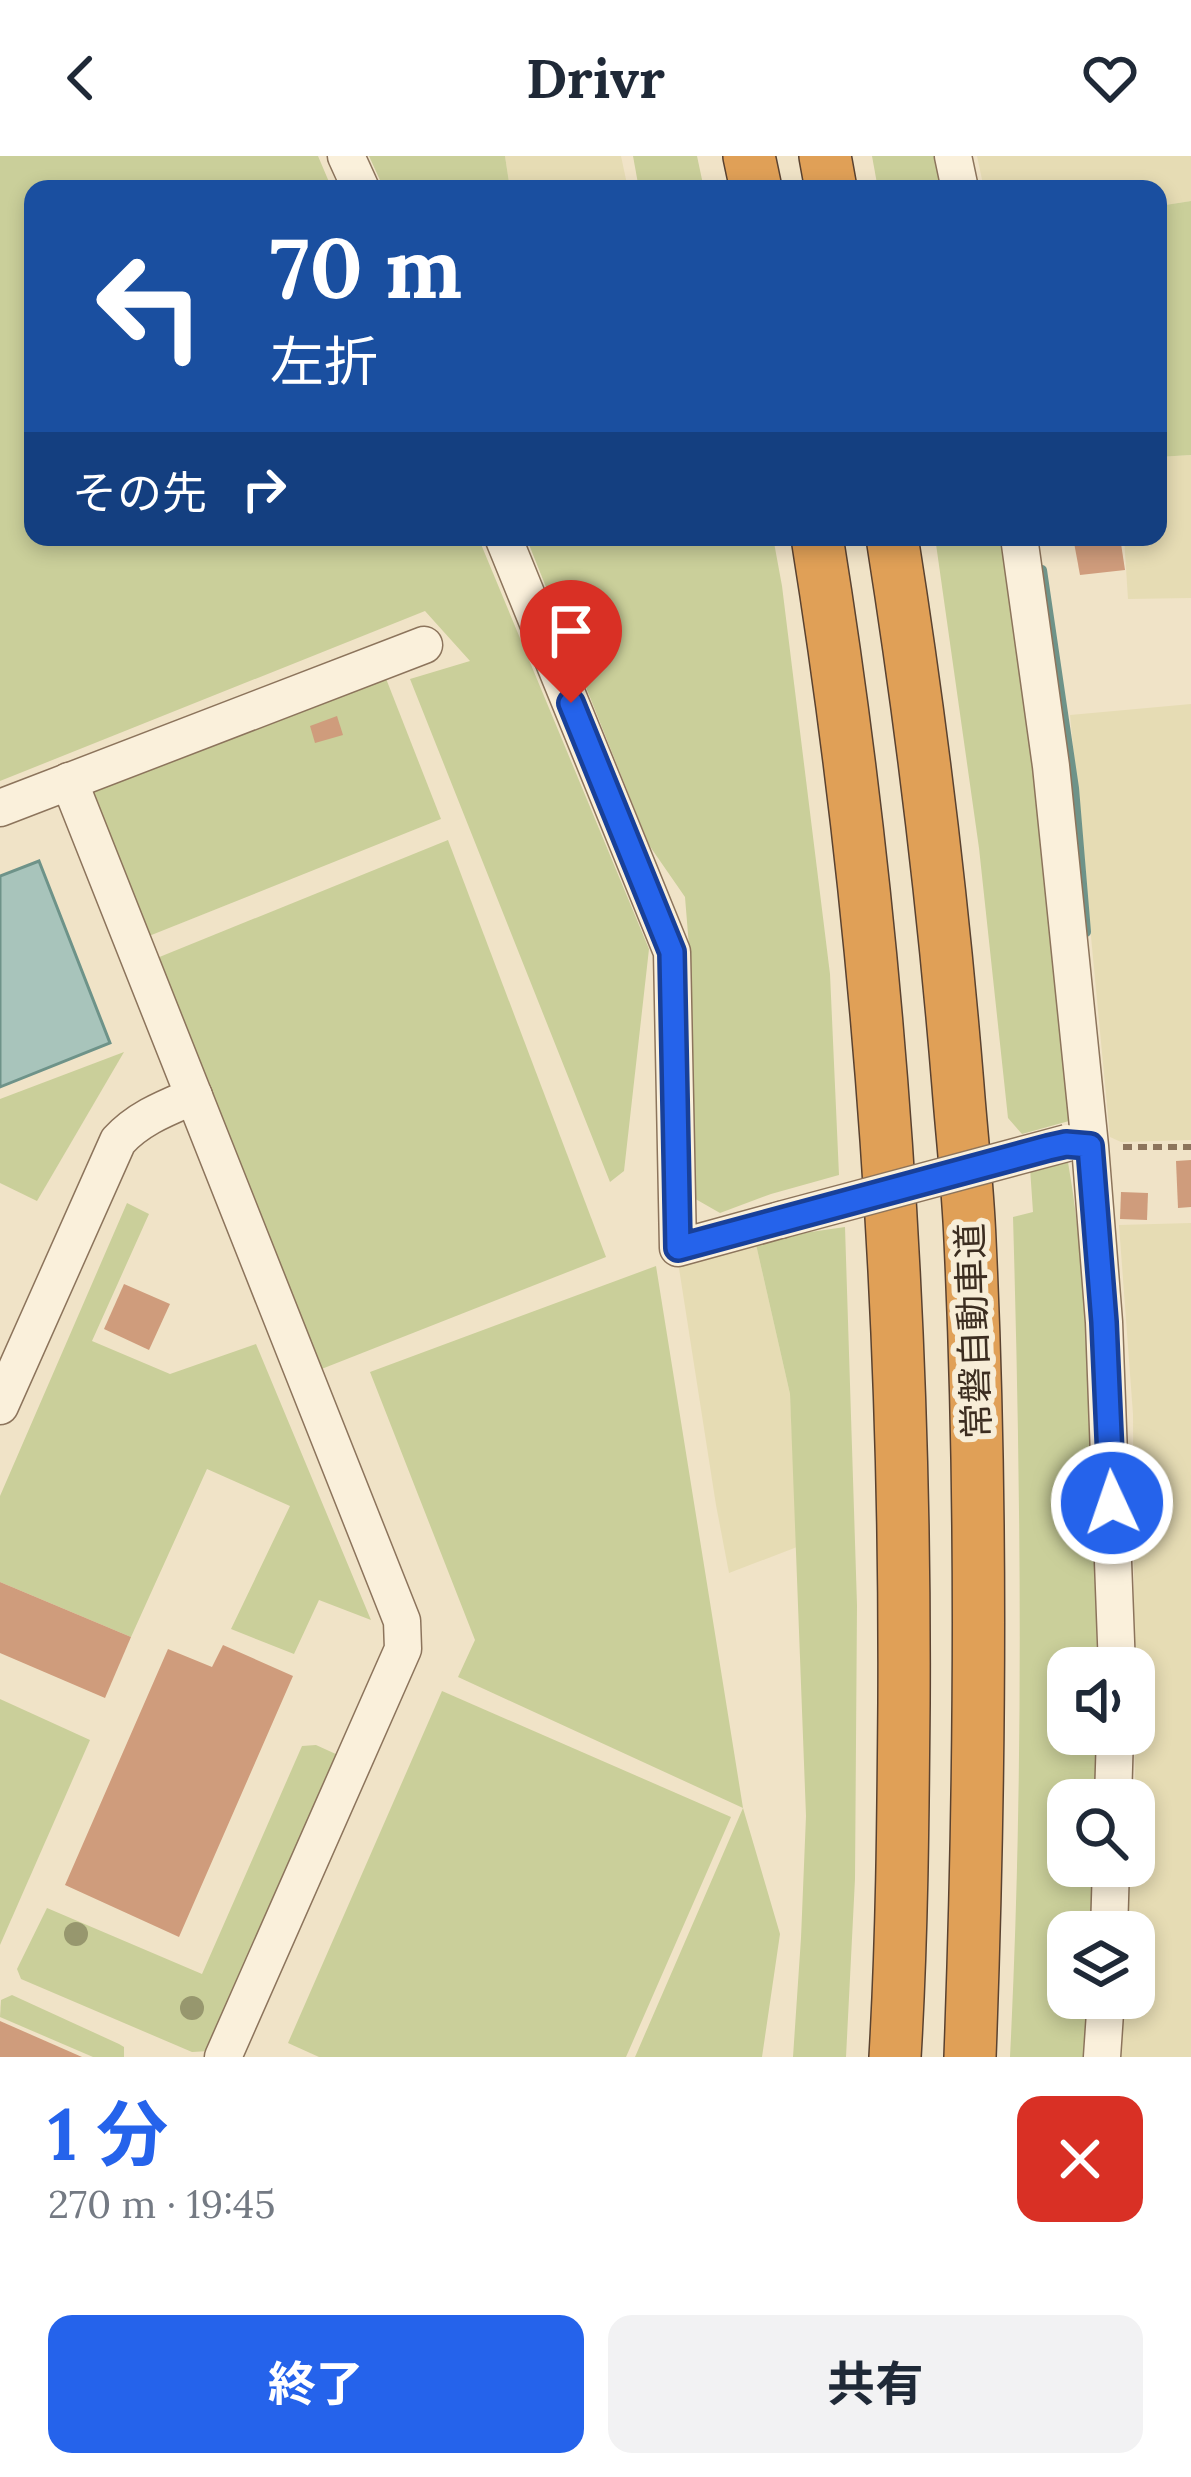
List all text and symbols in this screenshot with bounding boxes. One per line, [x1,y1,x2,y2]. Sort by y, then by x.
text: Drivr [526,44,665,113]
icon: back [48,45,114,111]
icon: heart [1077,45,1143,111]
text: 70 m [270,213,462,321]
icon: left [72,228,228,384]
text: 左折 [270,327,378,396]
icon: right [231,456,297,522]
text: その先 [72,464,207,521]
pin [520,580,622,703]
icon: arrive [538,598,604,664]
street label: 常磐自動車道 [946,1222,1000,1440]
position arrow [1049,1440,1175,1566]
map controls [1047,1647,1155,2019]
button: sound [1047,1647,1155,1755]
button: search [1047,1779,1155,1887]
button: layers [1047,1911,1155,2019]
text: 1 分 [48,2088,168,2180]
button: close [1017,2096,1143,2222]
text: 270 m · 19:45 [48,2179,275,2229]
button: 終了 [48,2315,584,2453]
button: 共有 [608,2315,1143,2453]

